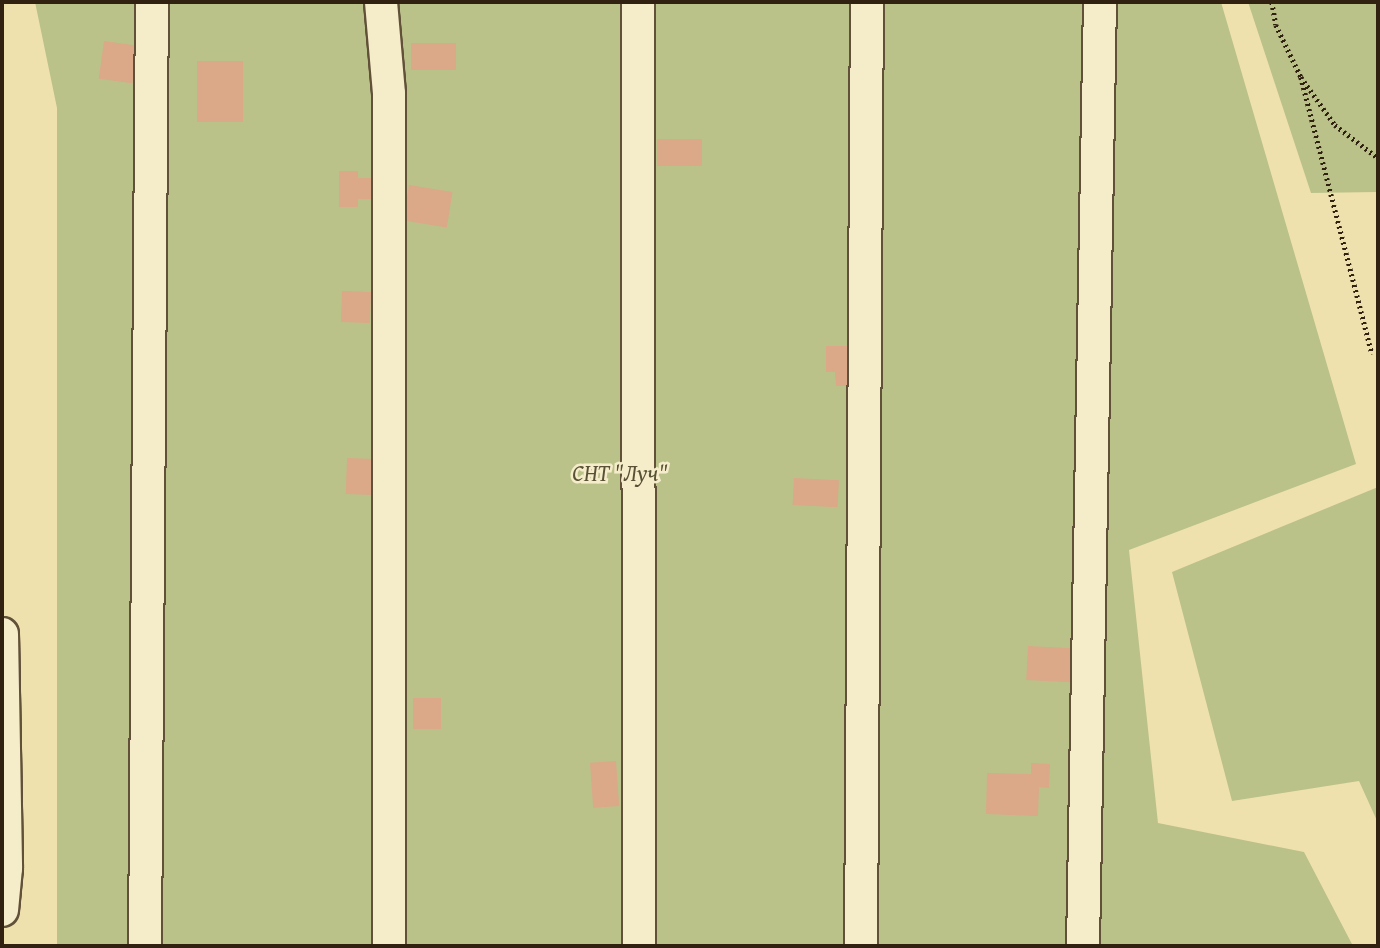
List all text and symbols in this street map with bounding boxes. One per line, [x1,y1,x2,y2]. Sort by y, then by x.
park label: СНТ "Луч" [572,459,668,487]

